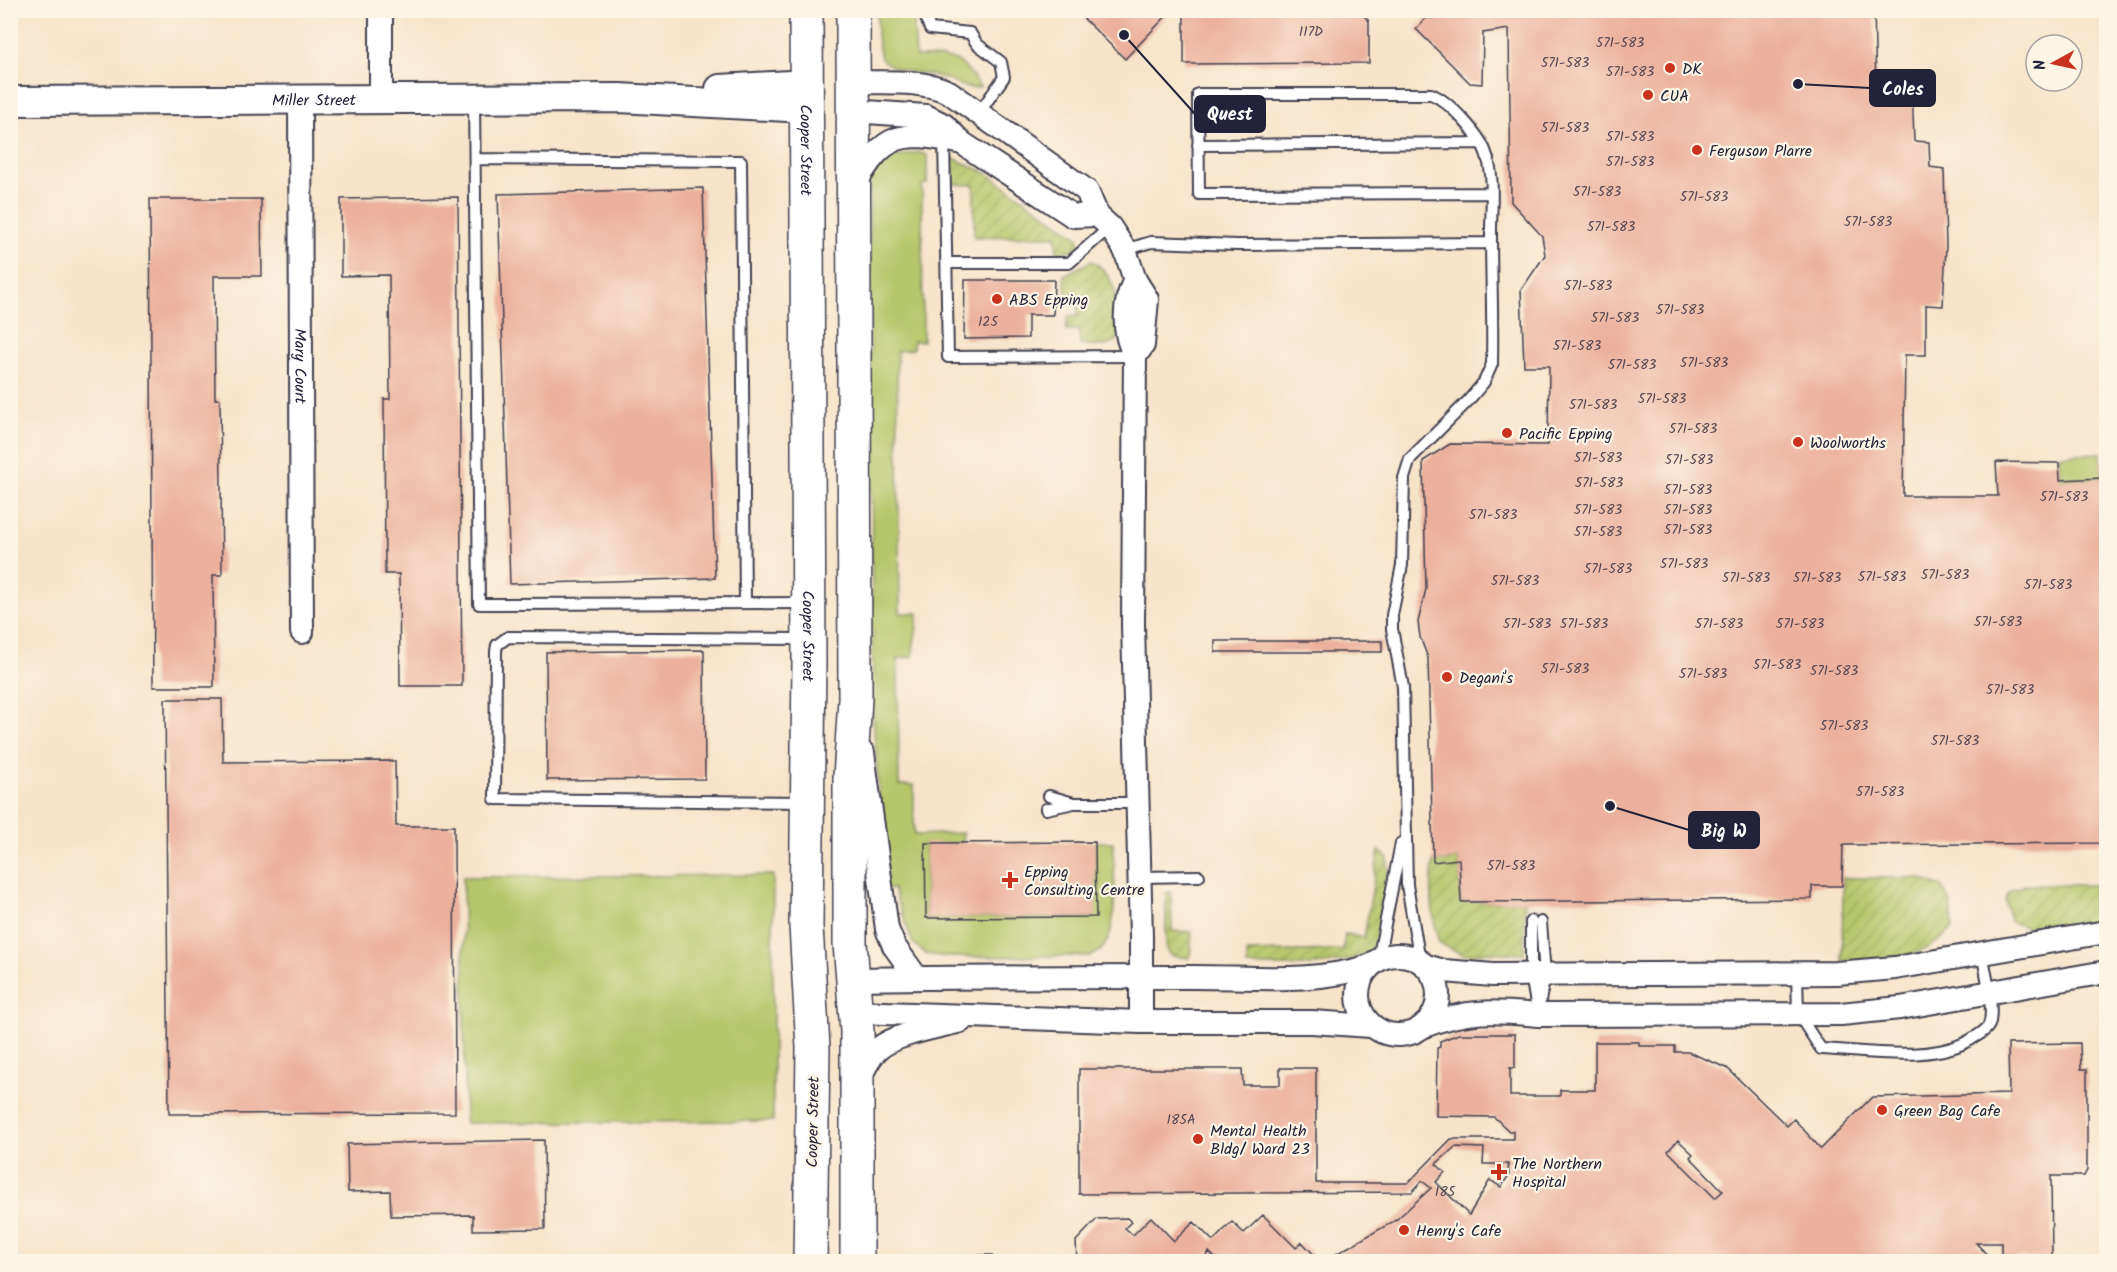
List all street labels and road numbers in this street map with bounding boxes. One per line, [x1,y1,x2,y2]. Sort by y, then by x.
street label: Miller Street [272,88,357,114]
street label: Cooper Street [792,104,818,196]
street label: Mary Court [287,328,312,405]
street label: Cooper Street [795,590,820,683]
street label: Cooper Street [800,1075,827,1168]

